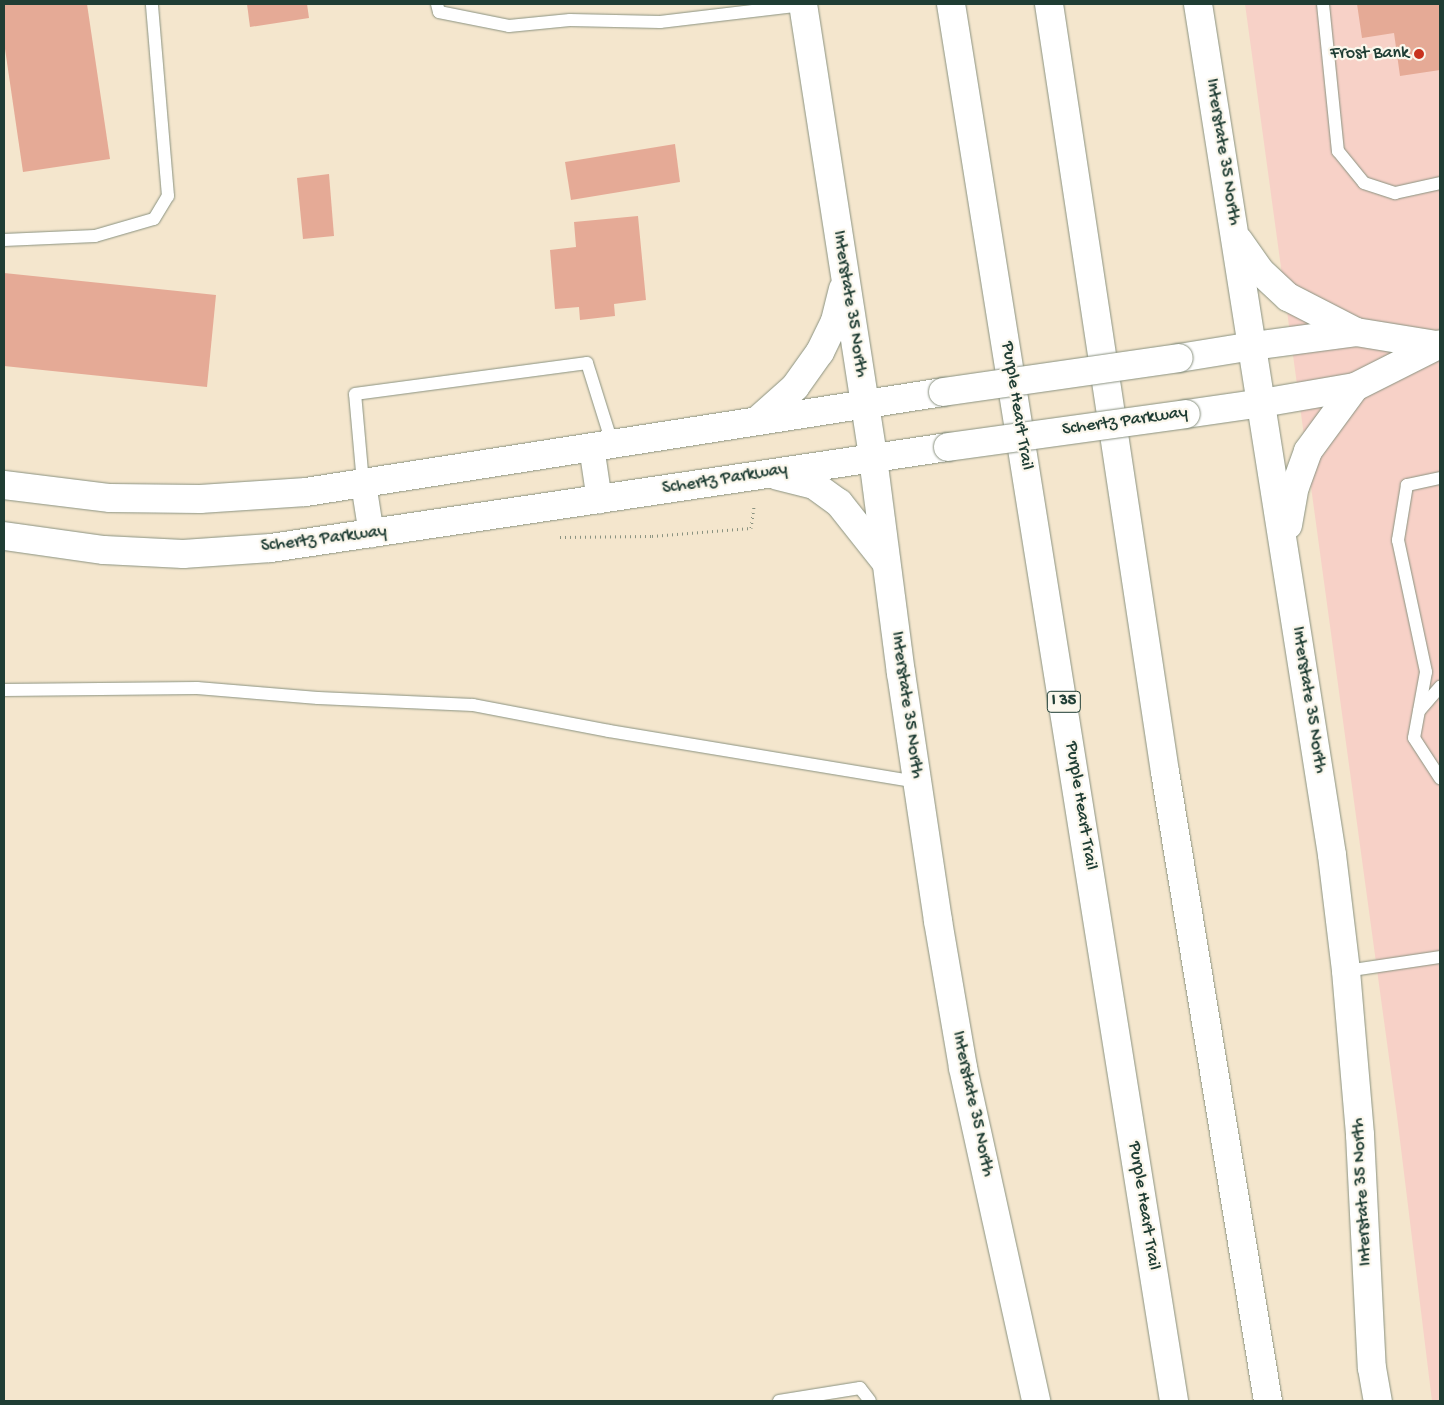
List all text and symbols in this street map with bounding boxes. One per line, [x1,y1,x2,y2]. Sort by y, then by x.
place label: Frost Bank [1330,43,1409,65]
marker: Frost Bank [1413,48,1425,60]
street label: Interstate 35 North [1200,77,1244,227]
street label: Interstate 35 North [827,229,871,379]
street label: Purple Heart Trail [995,340,1037,472]
street label: Schertz Parkway [1061,403,1189,441]
street label: Schertz Parkway [661,459,789,501]
street label: Schertz Parkway [260,522,388,558]
street label: Interstate 35 North [1286,625,1330,775]
street label: Interstate 35 North [885,630,927,780]
road number: I 35 [1046,689,1082,716]
street label: Purple Heart Trail [1059,740,1101,872]
street label: Interstate 35 North [946,1029,998,1179]
street label: Interstate 35 North [1348,1117,1378,1267]
street label: Purple Heart Trail [1122,1140,1164,1272]

